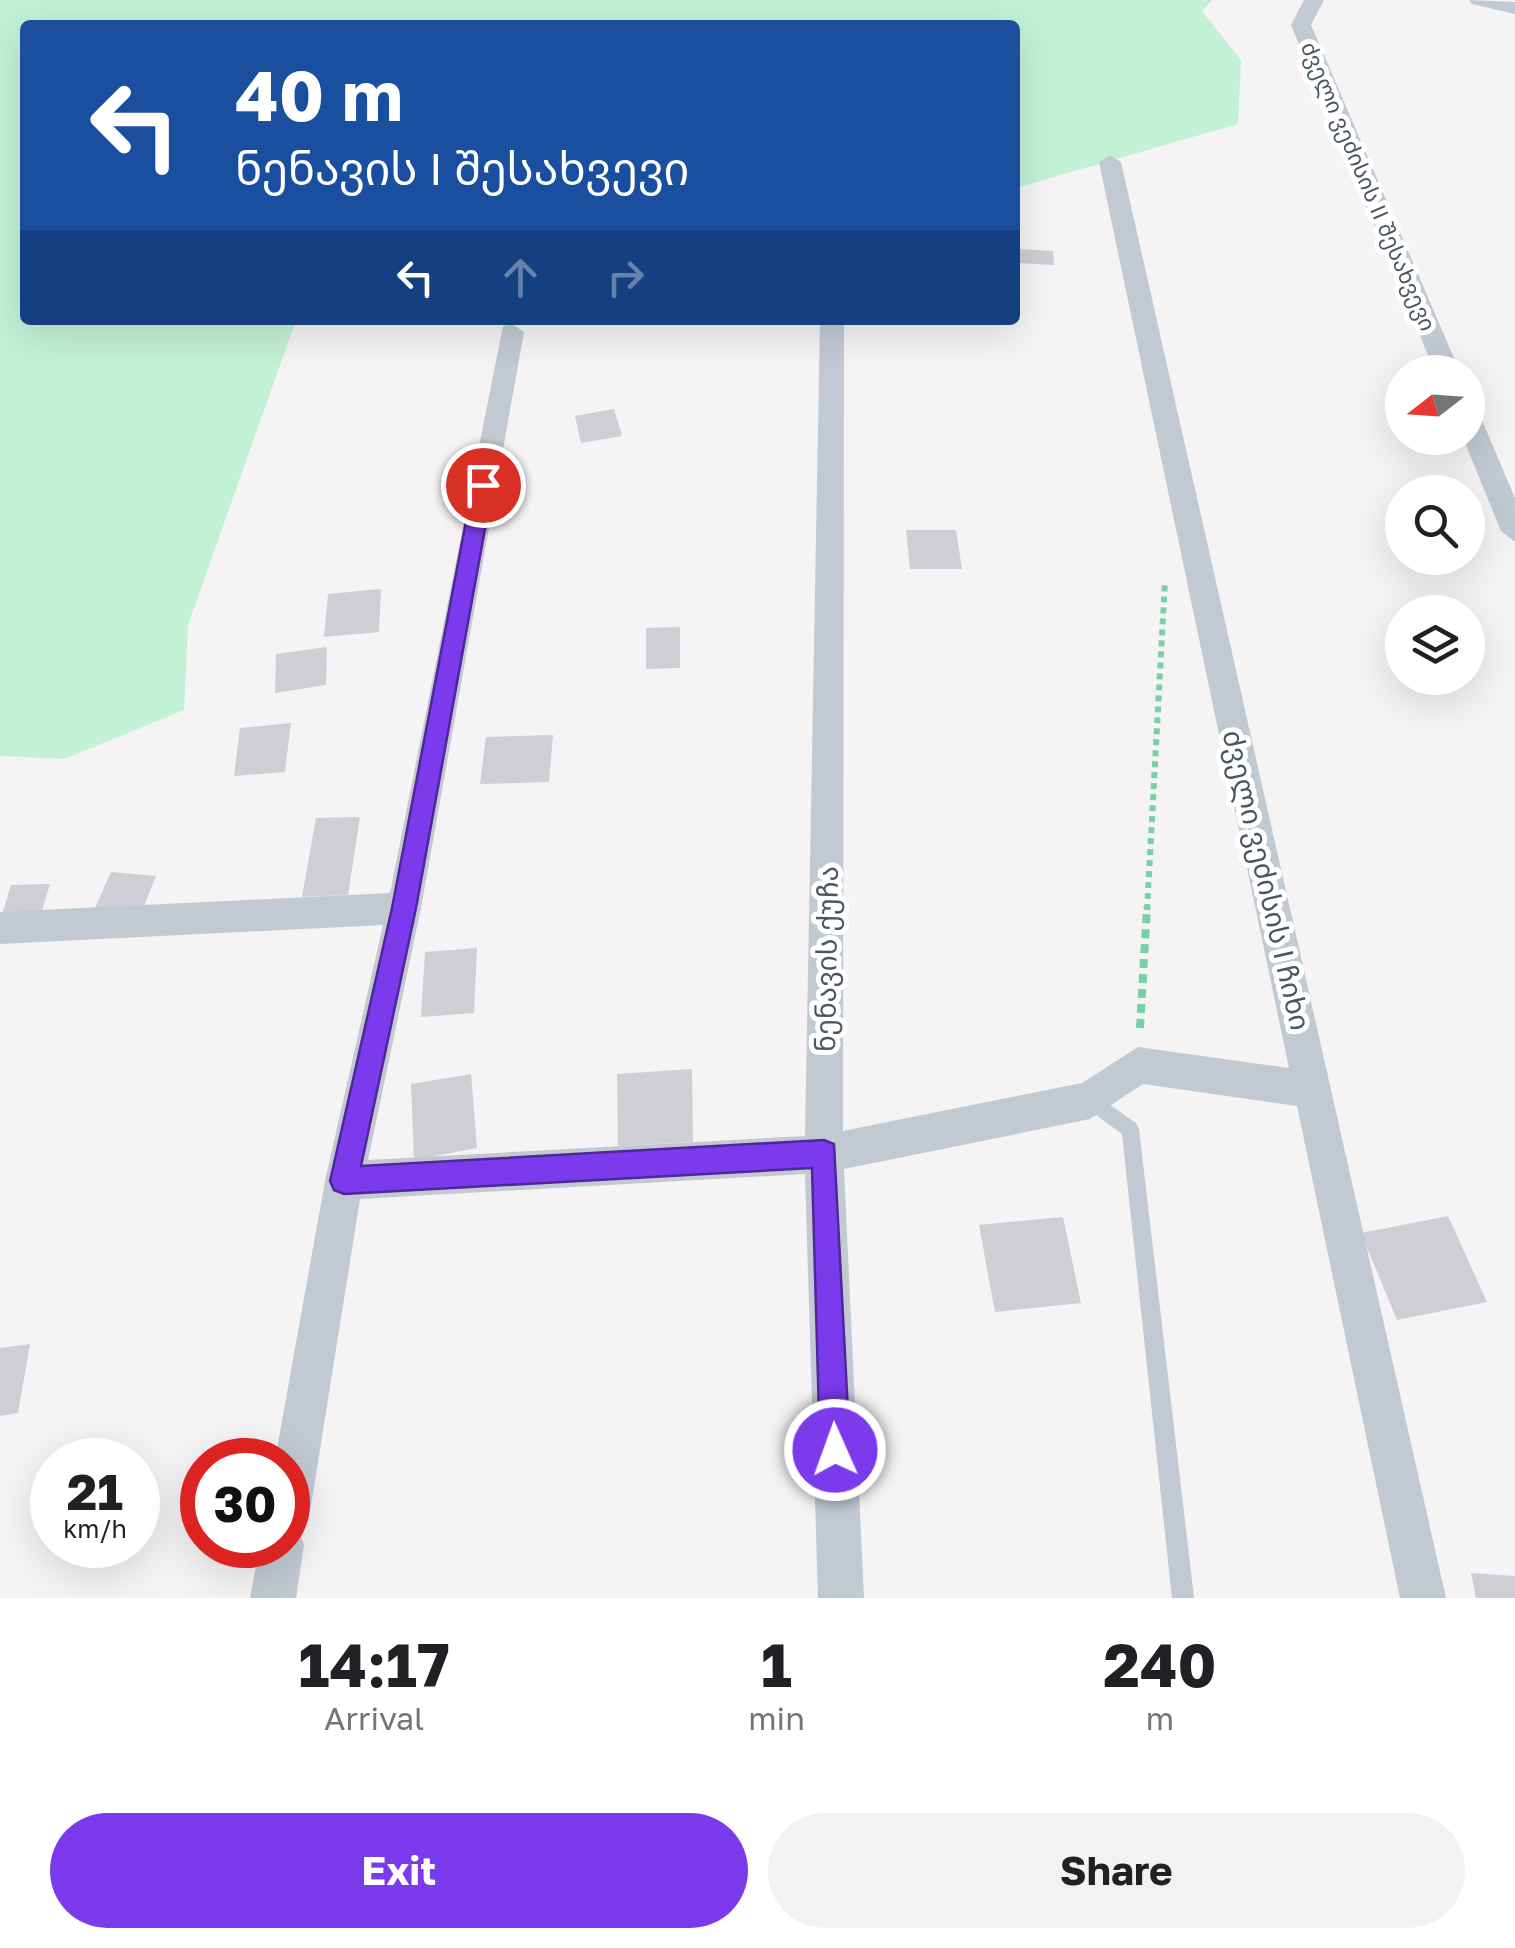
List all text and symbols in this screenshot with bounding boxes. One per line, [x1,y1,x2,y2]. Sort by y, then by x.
street label: ძველი ვეძისის II შესახვევი [1295,37,1442,335]
text: 40 m [235,52,403,136]
icon: left [70,60,200,190]
text: ნენავის I შესახვევი [235,141,689,195]
icon: left [388,250,443,305]
icon: ahead [493,250,548,305]
icon: right [598,250,653,305]
north arrow [1385,355,1485,455]
map controls [1385,355,1485,695]
pin [441,443,526,528]
icon: arrive [456,458,511,513]
button: search [1385,475,1485,575]
button: layers [1385,595,1485,695]
street label: ძველი ვეძისის I ჩიხი [1215,727,1318,1033]
street label: ნენავის ქუჩა [808,866,845,1052]
position arrow [783,1398,887,1502]
speed limit sign: 30 [180,1438,310,1568]
text: 21 [67,1461,123,1521]
text: km/h [63,1513,127,1544]
text: 14:17 [299,1628,450,1700]
text: 1 [761,1628,792,1700]
text: 240 [1103,1628,1216,1700]
text: Arrival [324,1699,424,1737]
text: min [748,1699,805,1737]
text: m [1146,1699,1174,1737]
button: Exit [50,1813,748,1928]
button: Share [768,1813,1465,1928]

